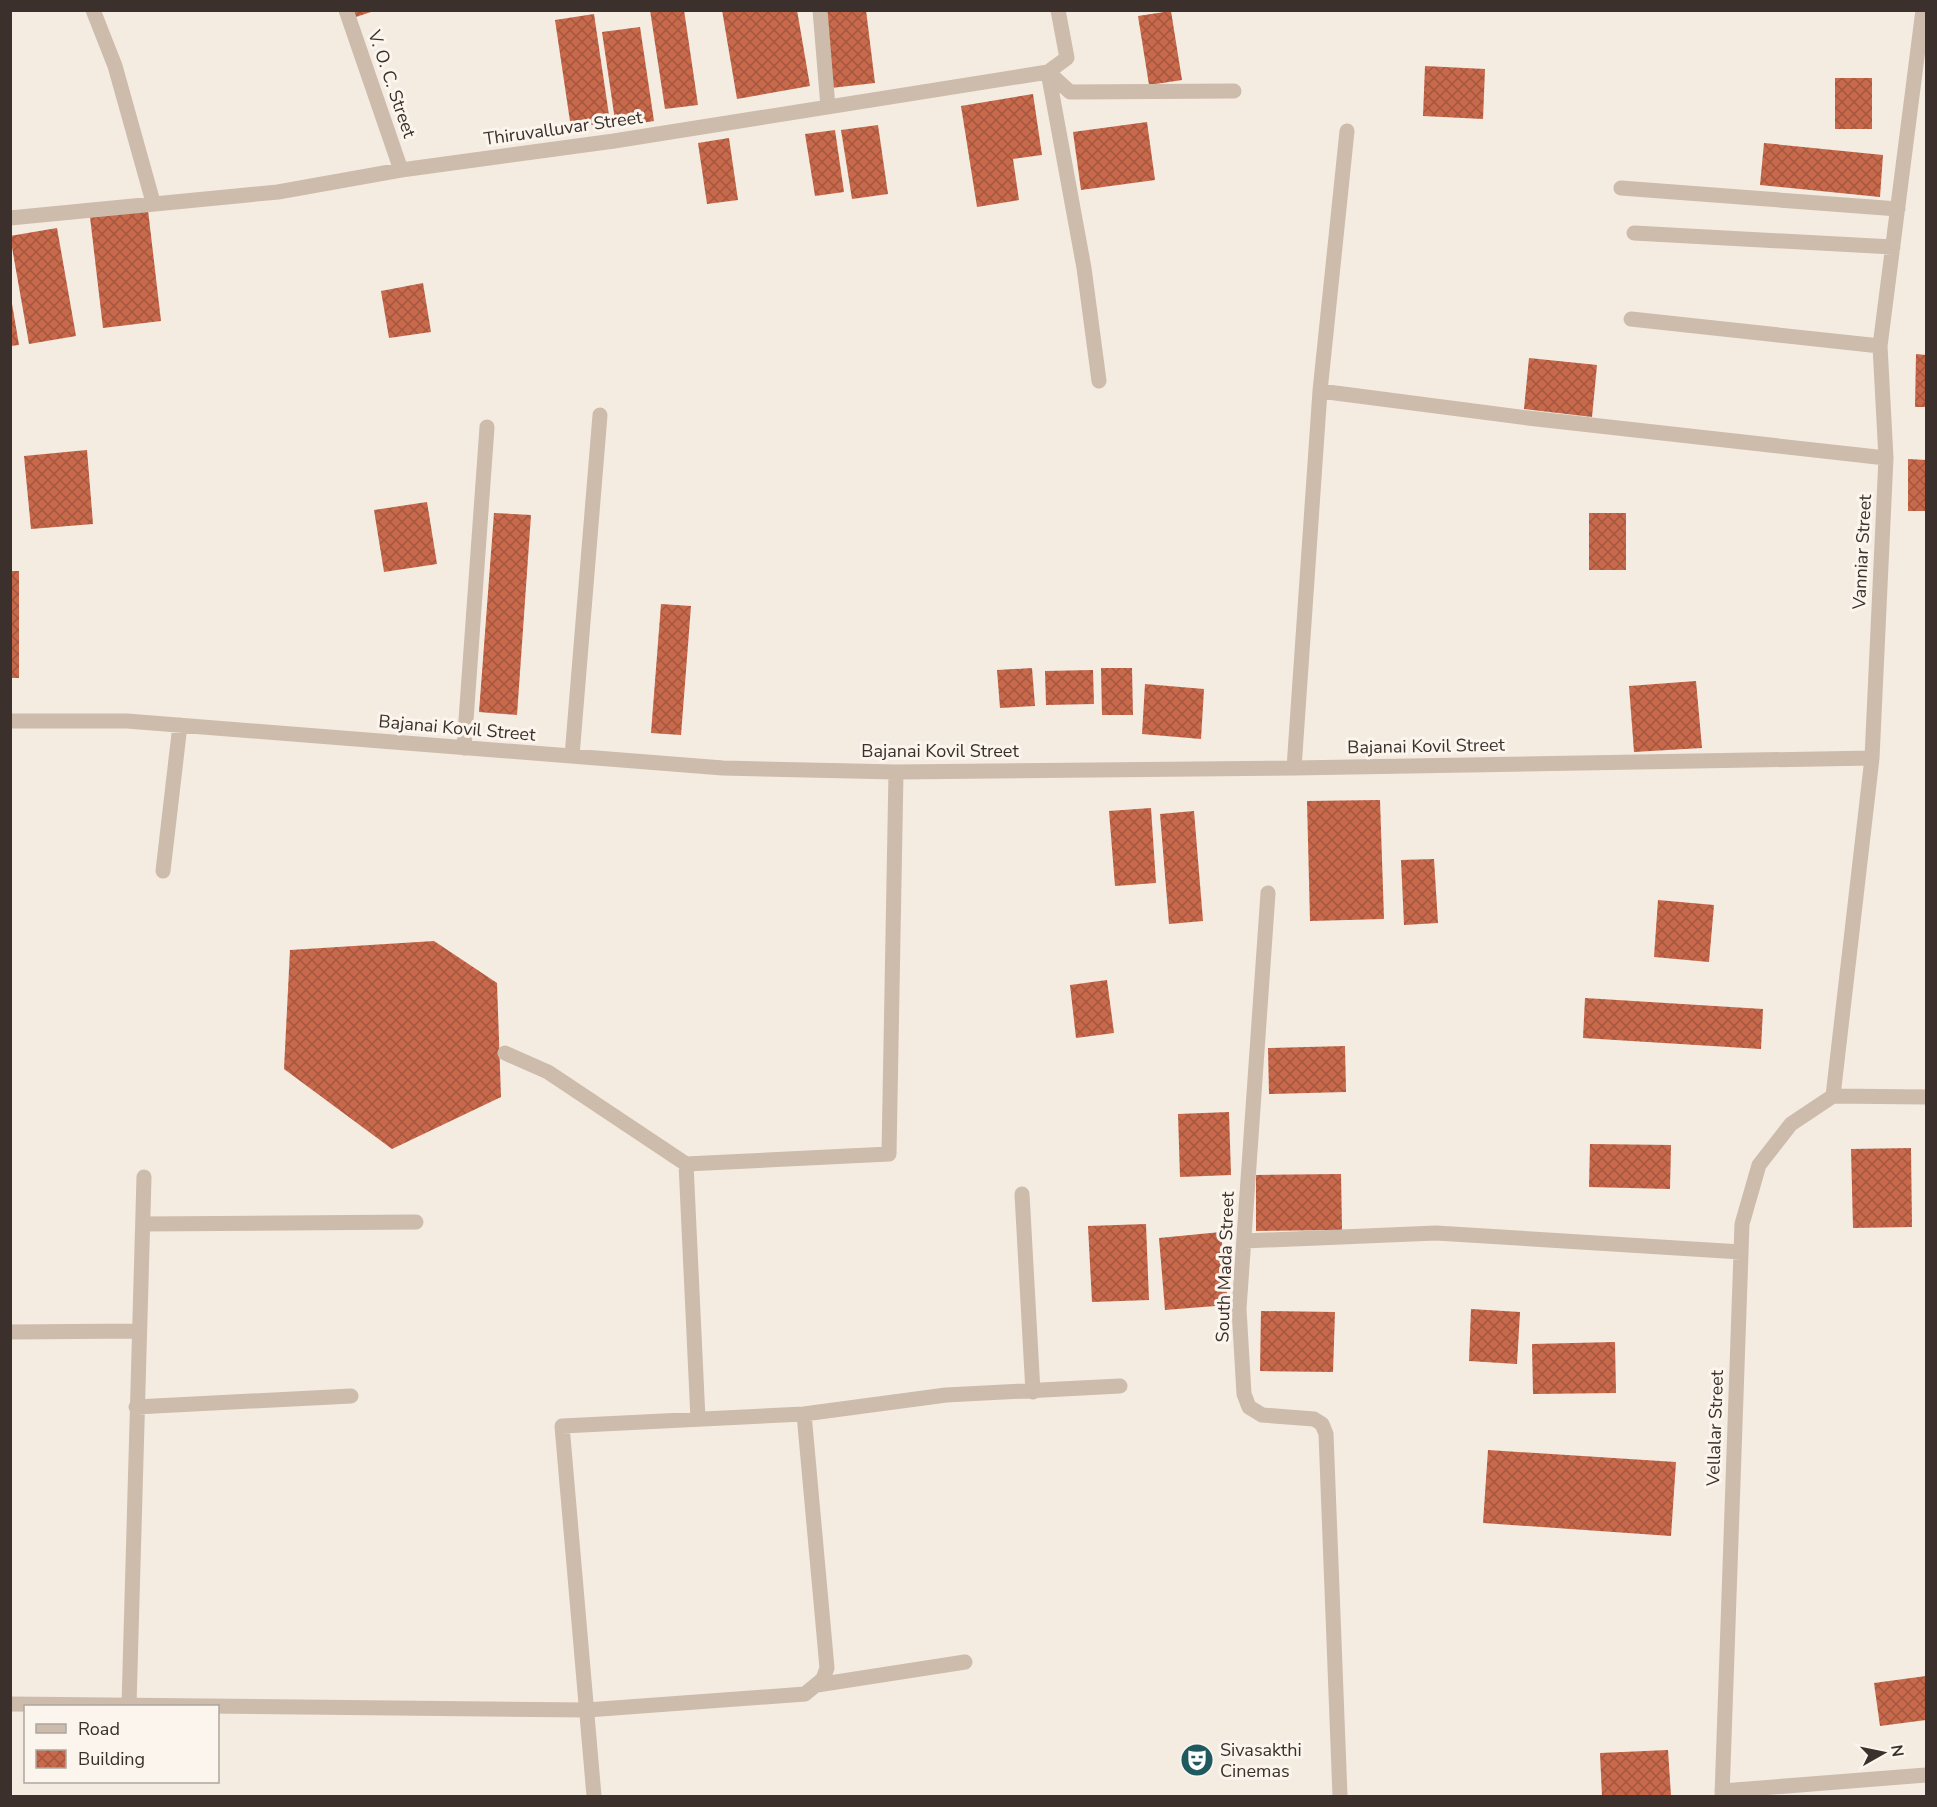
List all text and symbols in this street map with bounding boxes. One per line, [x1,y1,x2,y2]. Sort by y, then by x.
street label: V. O. C. Street [362,26,422,142]
street label: Thiruvalluvar Street [482,105,645,151]
street label: Vanniar Street [1847,493,1877,611]
street label: Bajanai Kovil Street [378,709,537,747]
street label: Bajanai Kovil Street [1347,733,1506,759]
street label: Bajanai Kovil Street [861,739,1019,763]
street label: South Mada Street [1210,1190,1240,1343]
street label: Vellalar Street [1701,1369,1729,1487]
legend [24,1705,219,1783]
text: Road [78,1717,120,1741]
north arrow [1853,1723,1913,1783]
place label: Sivasakthi Cinemas [1220,1738,1302,1783]
theatre icon: Sivasakthi Cinemas [1179,1742,1215,1778]
text: N [1885,1743,1909,1758]
text: Building [78,1747,145,1771]

